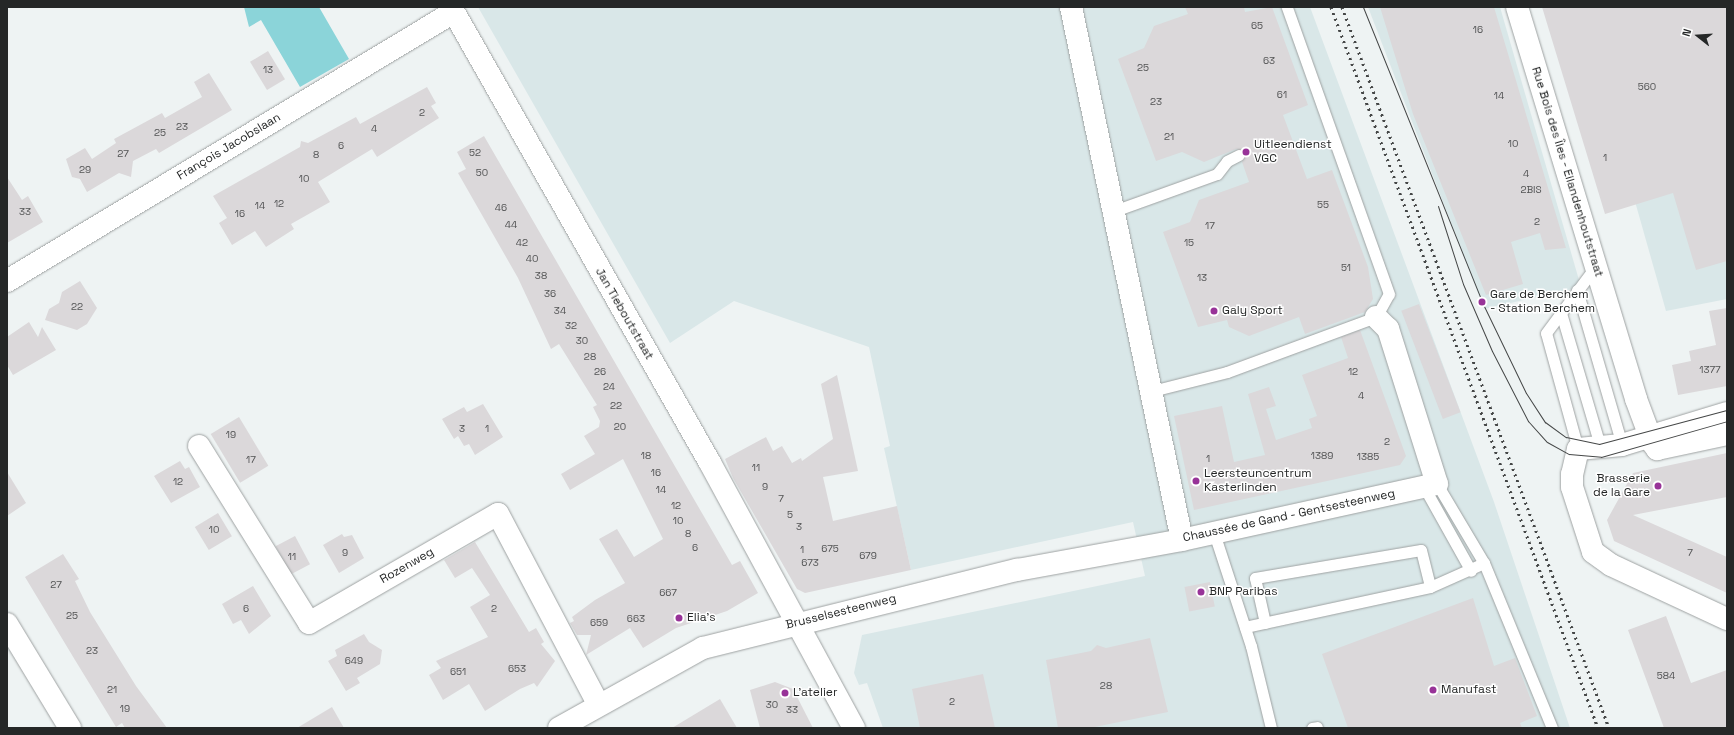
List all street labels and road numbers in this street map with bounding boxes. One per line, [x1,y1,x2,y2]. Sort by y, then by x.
street label: Rue Bois des Îles - Eilandenhoutstraat [1528,65,1606,279]
street label: François Jacobslaan [175,110,283,184]
street label: Jan Tieboutstraat [592,265,656,363]
street label: Chaussée de Gand - Gentsesteenweg [1181,486,1397,546]
street label: Rozenweg [378,545,436,587]
street label: Brusselsesteenweg [784,591,898,633]

